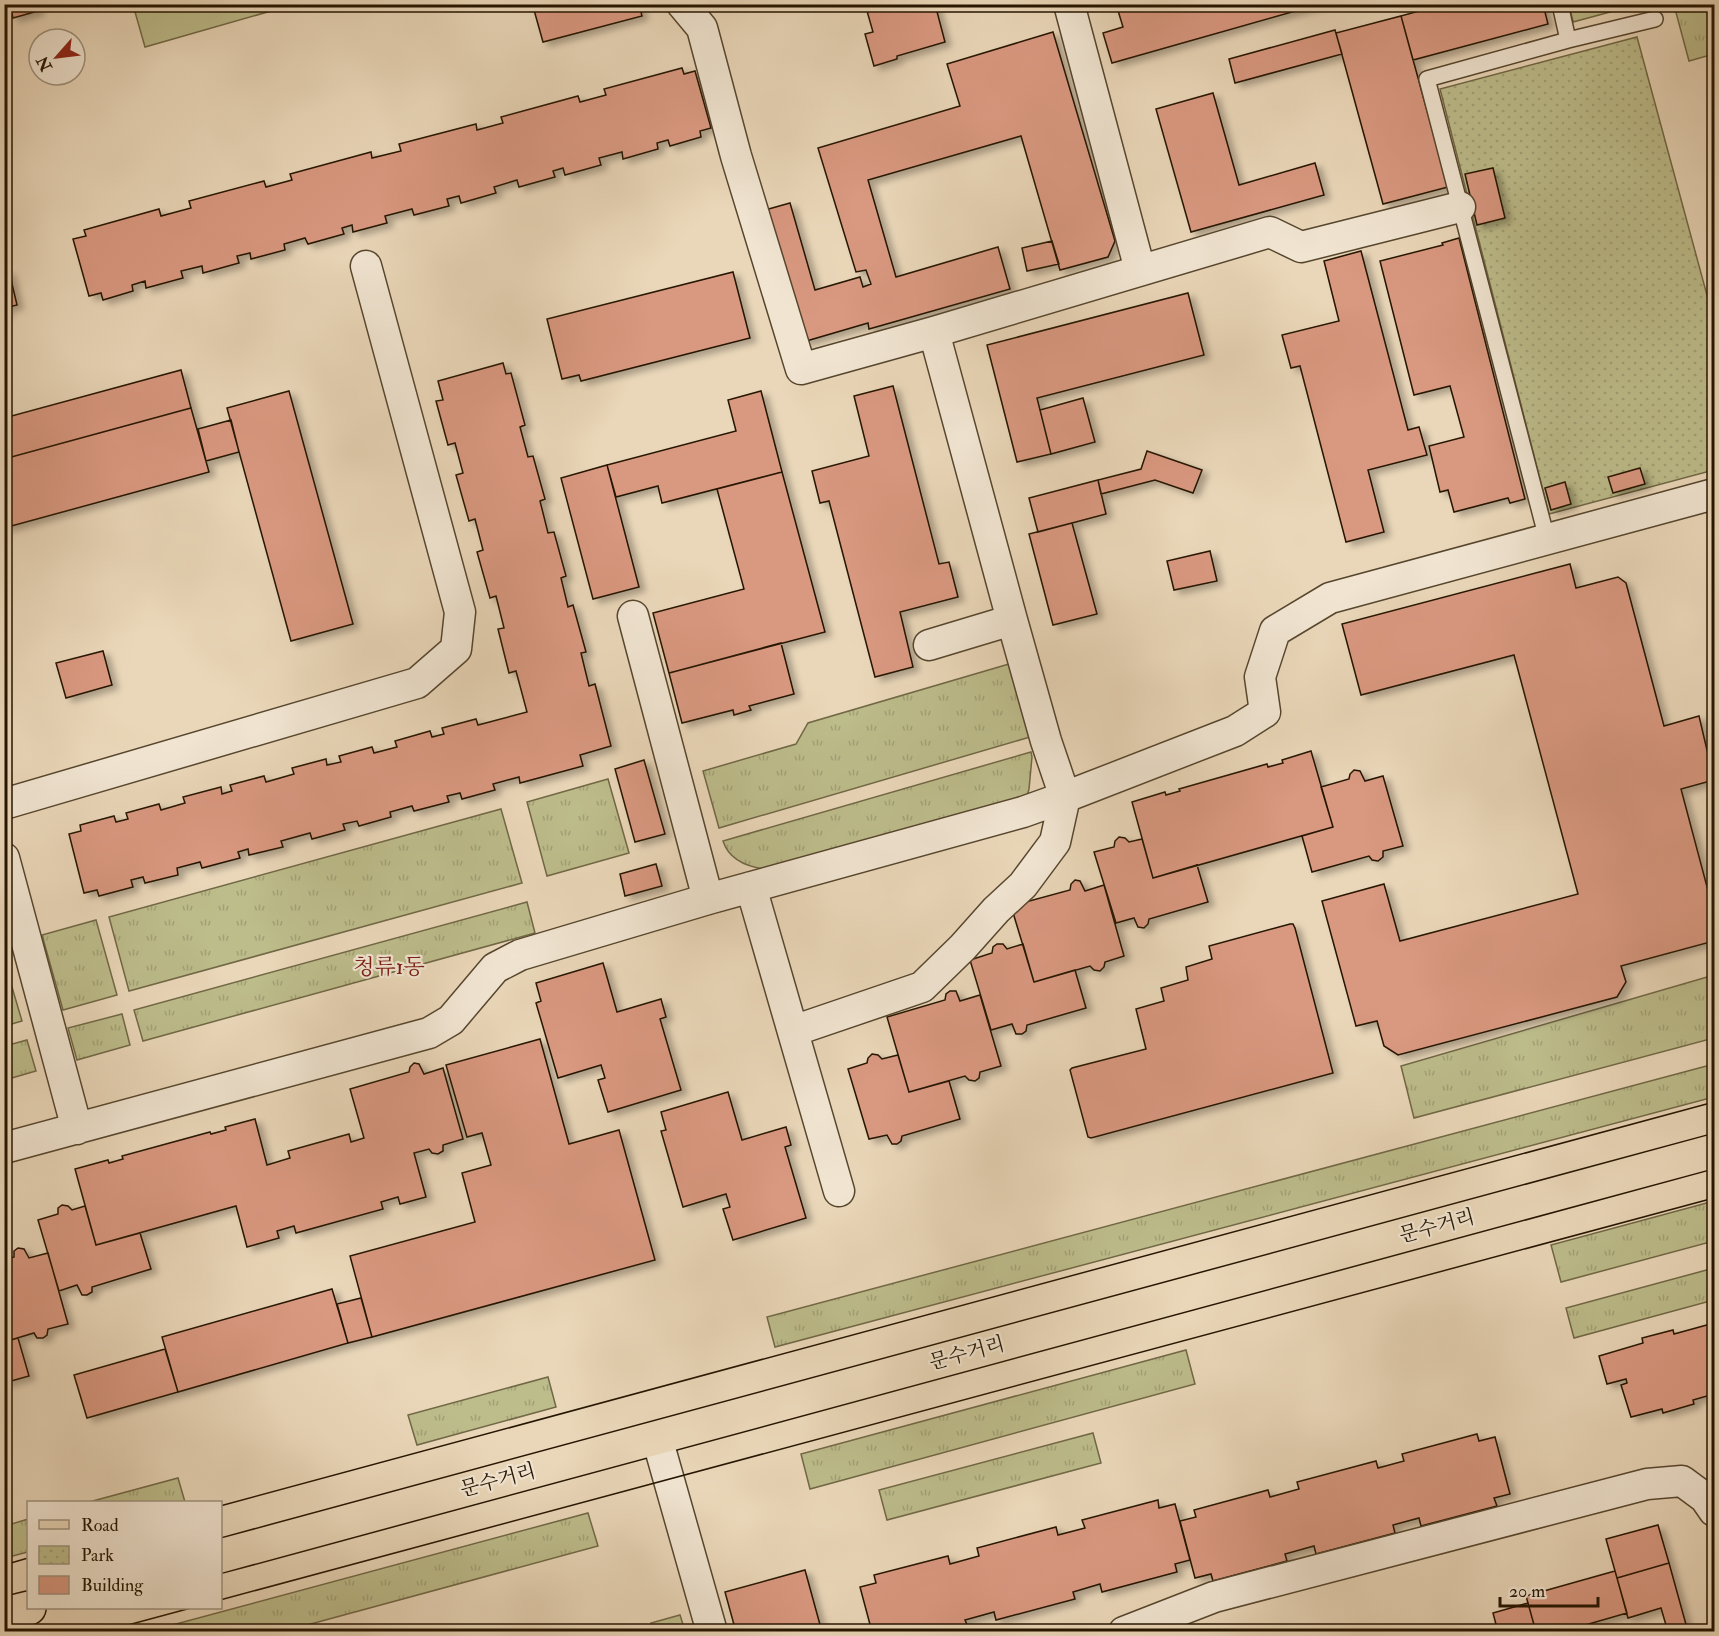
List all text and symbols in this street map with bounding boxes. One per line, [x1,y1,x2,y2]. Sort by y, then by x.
north arrow [27,27,87,87]
text: N [32,52,57,75]
district label: 청류1동 [353,953,425,981]
street label: 문수거리 [1396,1204,1478,1248]
street label: 문수거리 [926,1331,1008,1375]
street label: 문수거리 [457,1458,539,1502]
legend [27,1501,222,1609]
text: Road [81,1514,119,1537]
text: Park [81,1544,114,1567]
scale bar [1500,1570,1598,1608]
text: Building [81,1574,144,1597]
text: 20 m [1509,1580,1545,1603]

